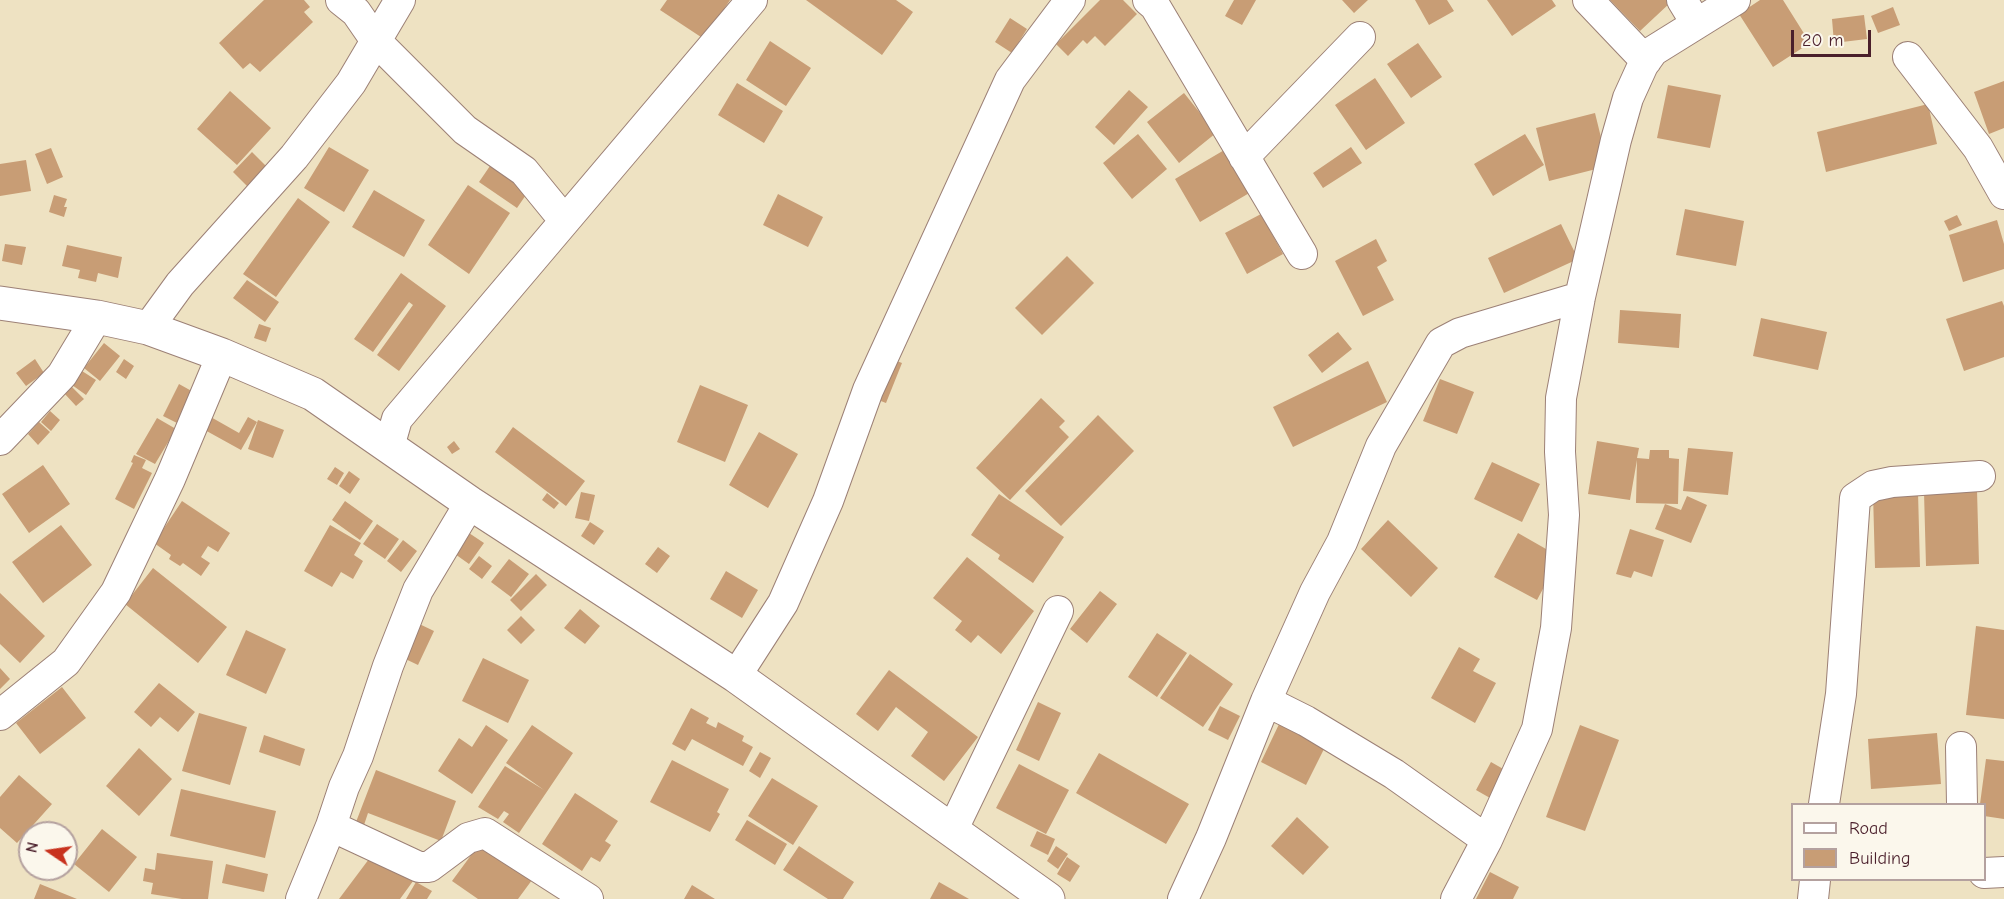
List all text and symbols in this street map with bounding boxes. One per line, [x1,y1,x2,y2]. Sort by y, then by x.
scale bar [1794,18,1874,56]
text: 20 m [1802,30,1843,51]
legend [1791,803,1986,881]
text: Road [1849,818,1888,839]
north arrow [18,821,78,881]
text: N [22,840,42,855]
text: Building [1849,848,1911,869]

